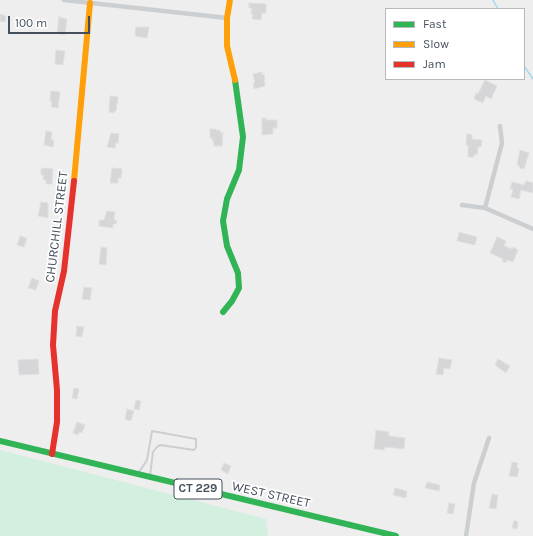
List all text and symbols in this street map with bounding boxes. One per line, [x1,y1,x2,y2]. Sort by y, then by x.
scale bar [10,8,92,34]
legend [385,8,525,80]
text: 100 m [15,16,47,30]
text: Fast [423,17,446,31]
text: Slow [423,37,449,51]
text: Jam [423,57,446,71]
street label: CHURCHILL STREET [42,170,72,284]
street label: WEST STREET [230,478,312,512]
road number: CT 229 [174,479,222,499]

